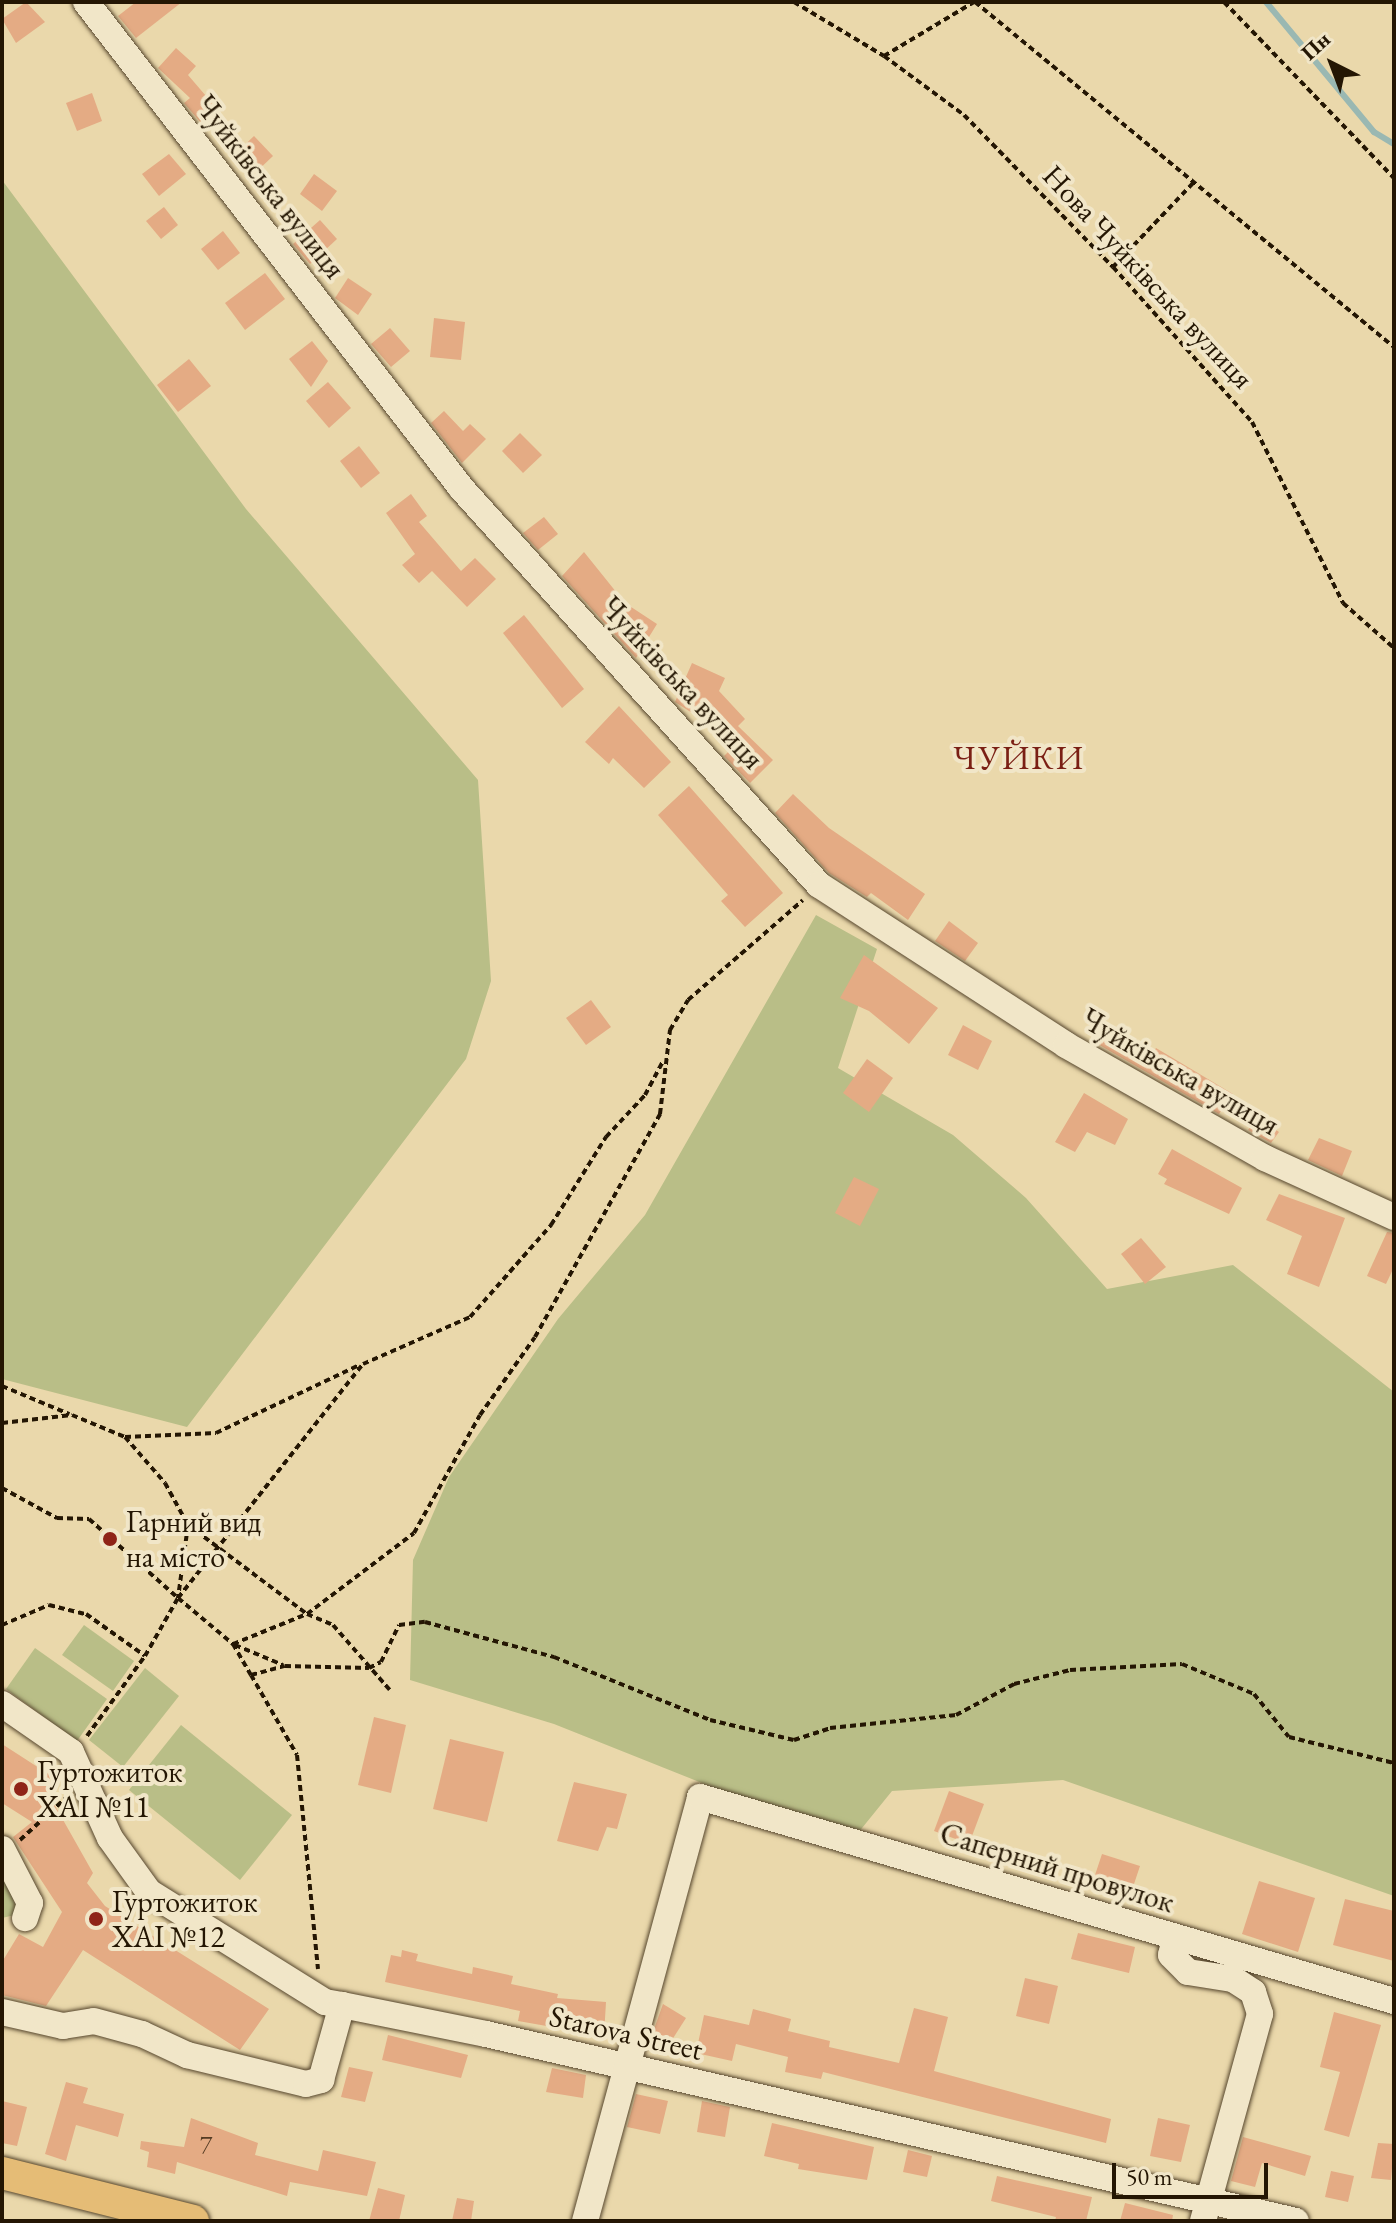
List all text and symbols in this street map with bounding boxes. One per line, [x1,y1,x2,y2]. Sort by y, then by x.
north arrow [1292,24,1372,104]
text: Пн [1295,25,1336,67]
street label: Чуйківська вулиця [187,88,353,286]
street label: Нова Чуйківська вулиця [1035,158,1261,396]
street label: Чуйківська вулиця [593,589,771,777]
district label: ЧУЙКИ [953,738,1085,778]
street label: Чуйківська вулиця [1075,1001,1285,1143]
place label: Гарний вид на місто [126,1504,261,1574]
marker: Гарний вид на місто [101,1530,119,1548]
place label: Гуртожиток ХАІ №11 [37,1754,183,1824]
marker: Гуртожиток ХАІ №11 [12,1780,30,1798]
street label: Саперний провулок [936,1815,1178,1921]
place label: Гуртожиток ХАІ №12 [112,1884,258,1954]
marker: Гуртожиток ХАІ №12 [87,1910,105,1928]
street label: Starova Street [546,1998,706,2068]
house number: 7 [200,2130,212,2162]
scale bar [1116,2147,1272,2197]
text: 50 m [1126,2161,1173,2192]

